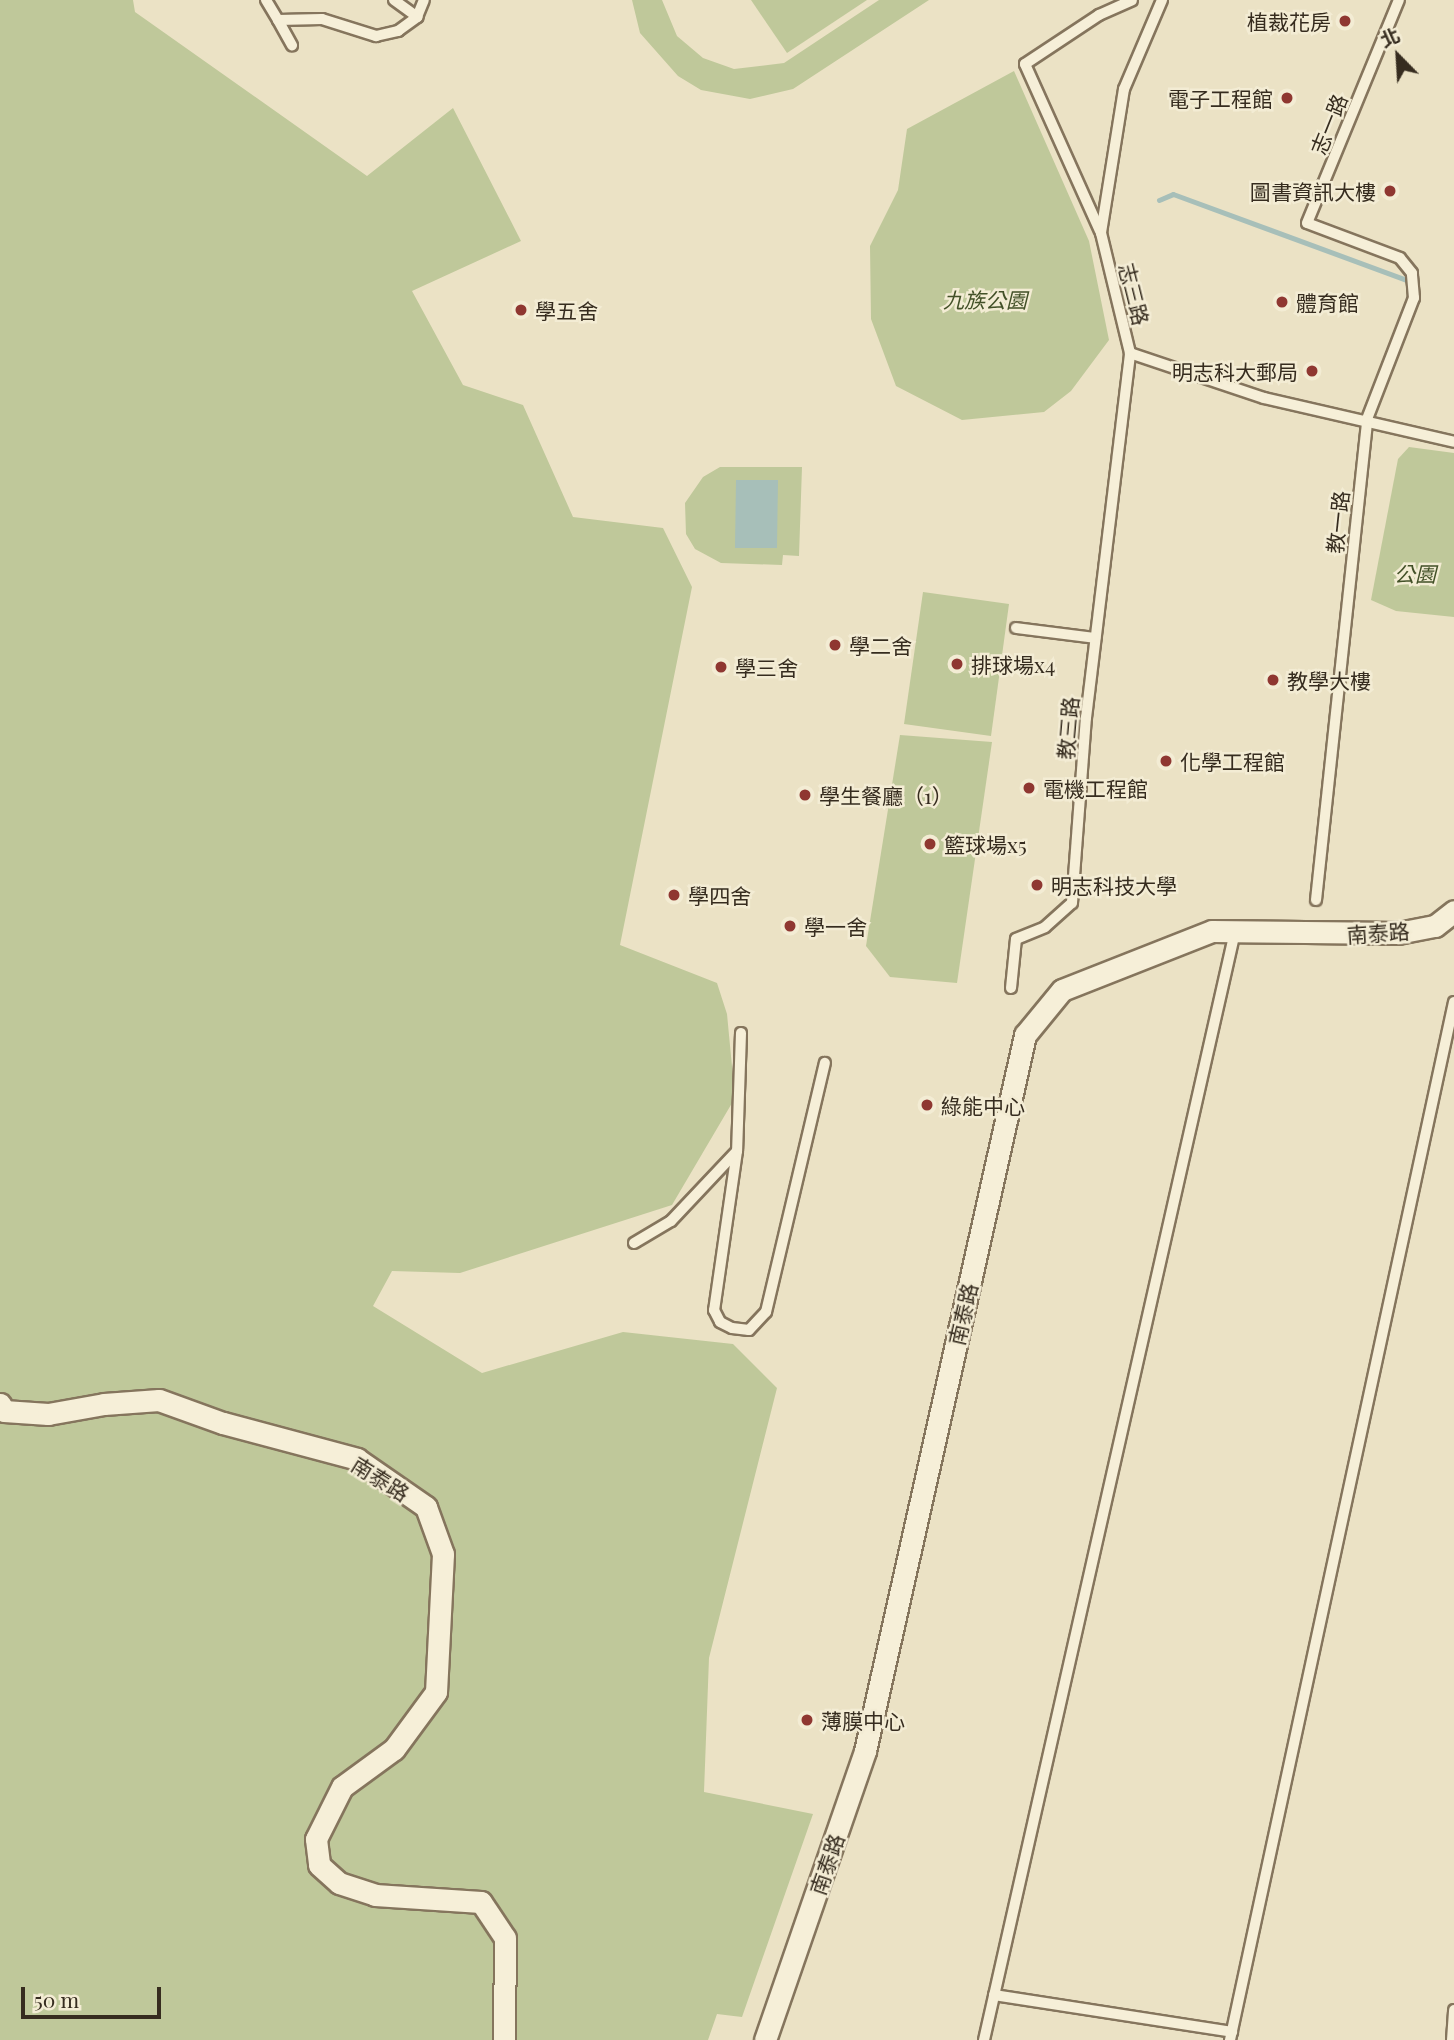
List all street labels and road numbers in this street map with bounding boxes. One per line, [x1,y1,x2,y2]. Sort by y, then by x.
street label: 志一路 [1305,90,1351,158]
street label: 志三路 [1115,260,1155,328]
street label: 教一路 [1321,489,1353,555]
street label: 教三路 [1052,696,1082,760]
street label: 南泰路 [1346,917,1410,947]
street label: 南泰路 [943,1280,981,1348]
street label: 南泰路 [348,1451,414,1505]
street label: 南泰路 [804,1830,848,1898]

